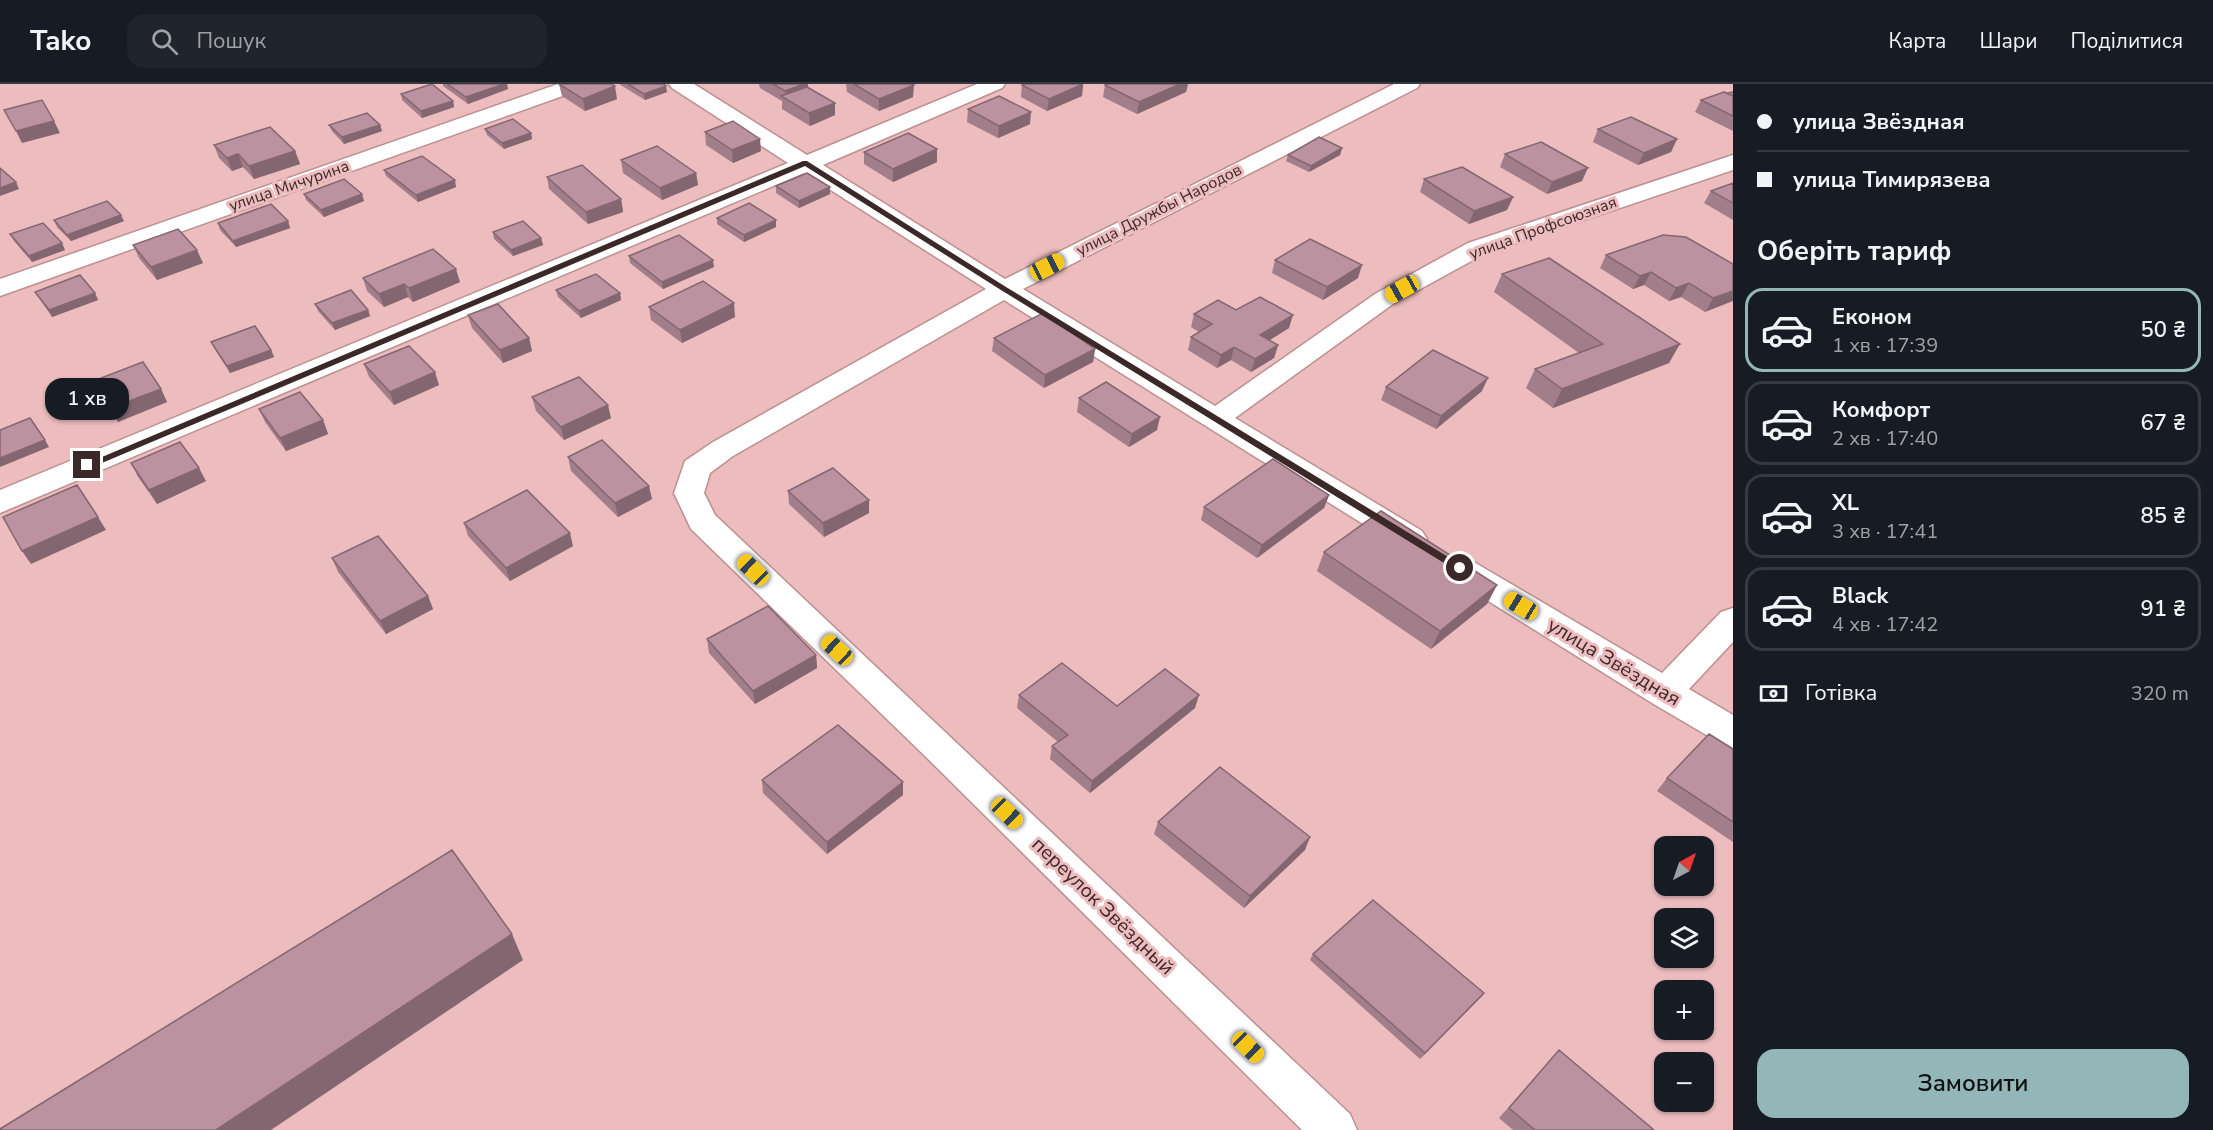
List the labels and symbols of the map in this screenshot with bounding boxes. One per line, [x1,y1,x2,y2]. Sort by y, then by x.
street label: улица Мичурина [226,155,352,217]
street label: улица Дружбы Народов [1072,159,1246,261]
street label: улица Профсоюзная [1466,191,1620,265]
car [1027,251,1067,283]
car [1382,272,1422,306]
callout: 1 хв [45,378,129,420]
route end [73,451,100,478]
car [734,551,772,589]
route start [1446,554,1473,581]
car [1501,589,1541,623]
street label: улица Звёздная [1542,612,1686,712]
car [818,631,856,669]
car [988,794,1026,832]
street label: переулок Звёздный [1026,831,1180,981]
north arrow [1654,836,1714,896]
car [1229,1028,1267,1066]

